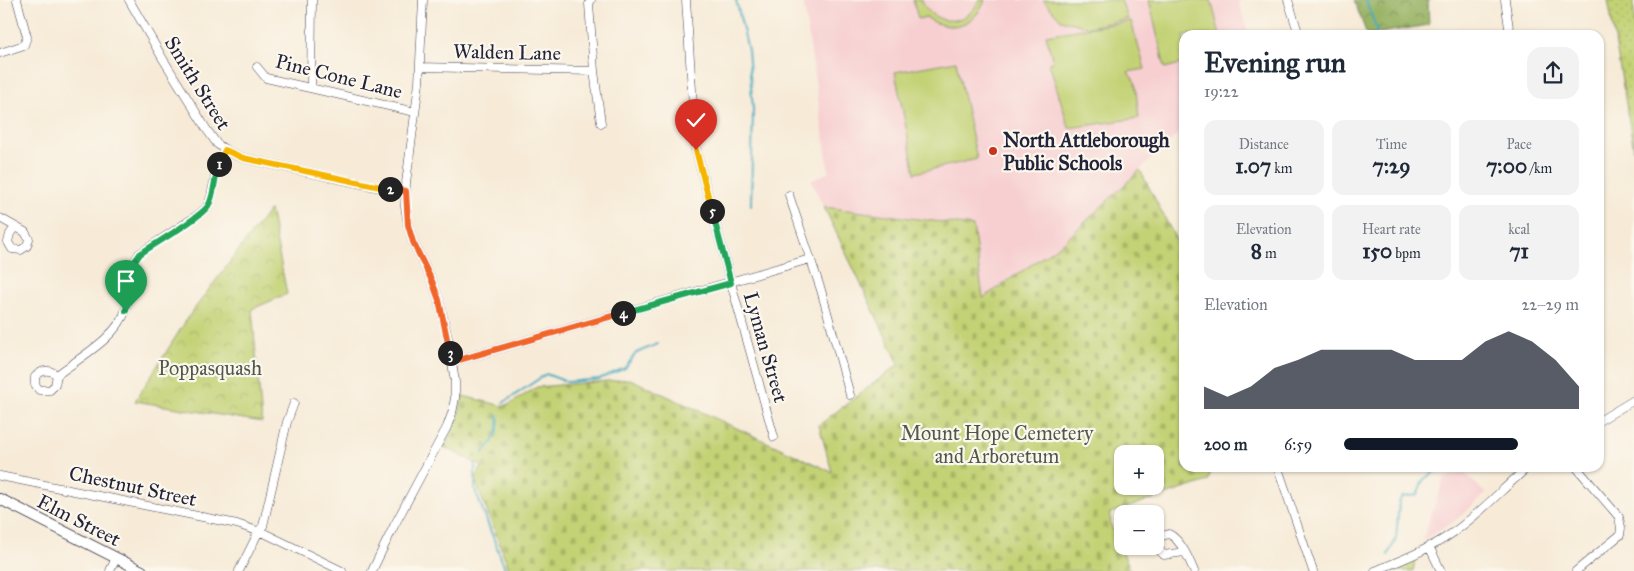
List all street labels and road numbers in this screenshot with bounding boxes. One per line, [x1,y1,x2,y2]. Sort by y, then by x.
street label: Smith Street [160,32,236,134]
street label: Walden Lane [453,39,561,65]
street label: Pine Cone Lane [273,49,405,103]
street label: Lyman Street [739,289,793,405]
street label: Chestnut Street [67,461,199,511]
street label: Elm Street [33,489,125,551]

